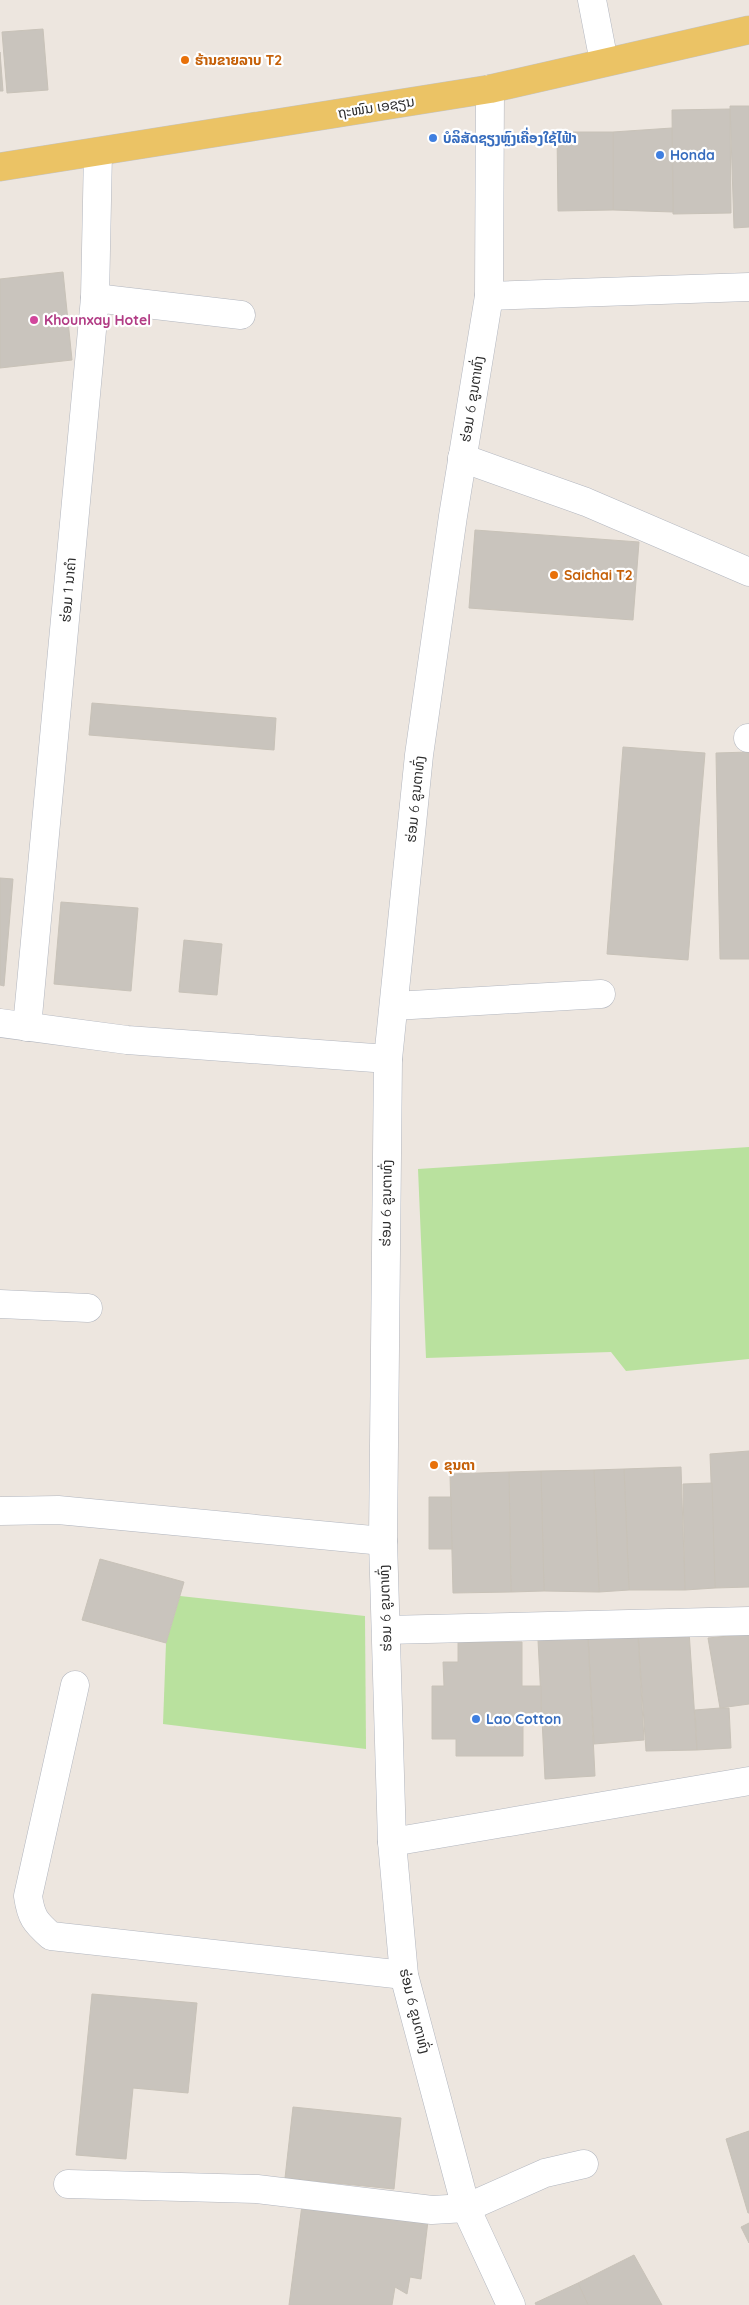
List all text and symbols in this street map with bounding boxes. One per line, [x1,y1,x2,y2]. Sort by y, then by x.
place label: ຮ້ານຂາຍລາບ T2 [195,51,282,69]
marker: ຮ້ານຂາຍລາບ T2 [179,54,191,66]
street label: ຖະໜົນ ເອຊຽນ [336,92,416,122]
place label: ບໍລິສັດຊຽງຫຼົງເຄື່ອງໃຊ້ໄຟ້າ [443,127,577,147]
marker: ບໍລິສັດຊຽງຫຼົງເຄື່ອງໃຊ້ໄຟ້າ [427,132,439,144]
place label: Honda [670,146,715,164]
marker: Honda [654,149,666,161]
place label: Khounxay Hotel [44,311,151,329]
marker: Khounxay Hotel [28,314,40,326]
street label: ຮ່ອມ 6 ຂູນຕາທົ່ງ [455,354,488,443]
street label: ຮ່ອມ 1 ນາຄຳ [56,557,80,623]
place label: Saichai T2 [564,566,633,584]
marker: Saichai T2 [548,569,560,581]
street label: ຮ່ອມ 6 ຂູນຕາທົ່ງ [400,755,429,843]
street label: ຮ່ອມ 6 ຂູນຕາທົ່ງ [375,1159,396,1247]
place label: ຂຸນຕາ [444,1456,475,1474]
marker: ຂຸນຕາ [428,1459,440,1471]
street label: ຮ່ອມ 6 ຂູນຕາທົ່ງ [373,1564,396,1652]
place label: Lao Cotton [486,1710,561,1728]
marker: Lao Cotton [470,1713,482,1725]
street label: ຮ່ອມ 6 ຂູນຕາທົ່ງ [396,1966,435,2055]

